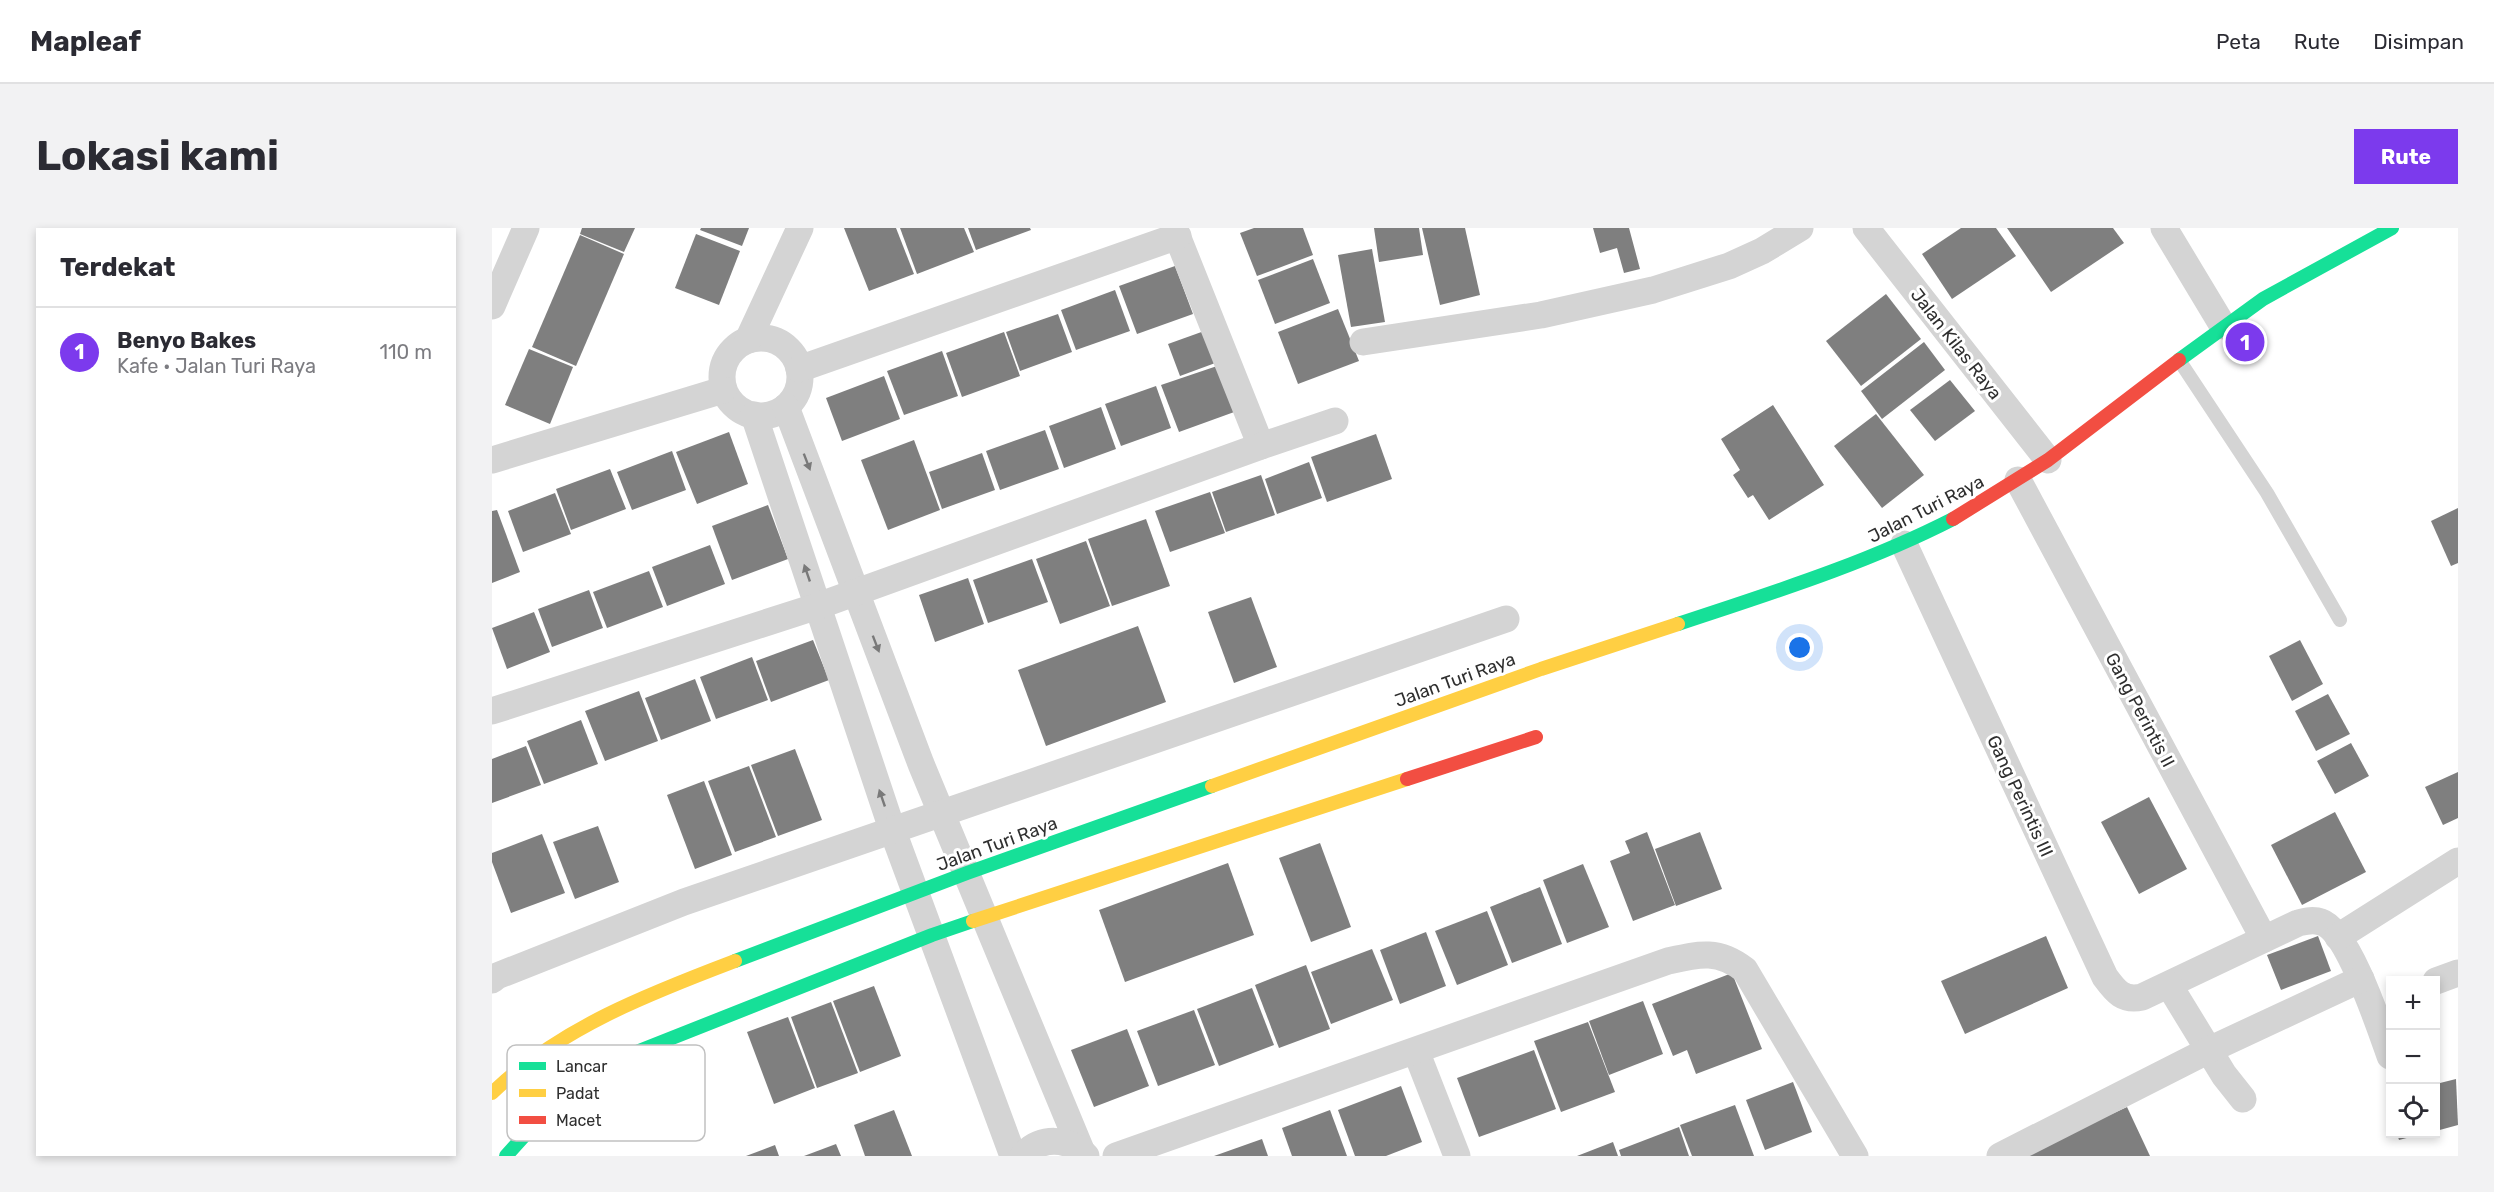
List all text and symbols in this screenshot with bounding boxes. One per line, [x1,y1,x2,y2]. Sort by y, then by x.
text: Mapleaf [30,25,141,58]
text: Peta [2216,29,2261,54]
text: Rute [2294,29,2340,54]
text: Disimpan [2373,29,2464,54]
button: Rute [2354,129,2458,184]
text: Lokasi kami [36,131,279,181]
text: Terdekat [60,252,175,283]
street label: Jalan Kilas Raya [1906,284,2006,404]
pin: 1 [2226,320,2264,364]
text: Benyo Bakes [117,327,256,354]
text: 1 [75,340,84,364]
text: 110 m [380,340,432,364]
text: Kafe · Jalan Turi Raya [117,354,316,378]
one-way arrow [802,453,812,471]
street label: Jalan Turi Raya [1864,470,1988,548]
one-way arrow [801,564,811,582]
your location [1785,633,1814,662]
one-way arrow [872,635,881,653]
street label: Jalan Turi Raya [1392,648,1518,712]
street label: Gang Perintis II [2101,649,2179,771]
street label: Gang Perintis III [1982,732,2058,860]
one-way arrow [876,789,886,807]
street label: Jalan Turi Raya [934,812,1060,876]
map controls [2386,976,2440,1138]
button: + [2386,976,2440,1030]
button: − [2386,1030,2440,1084]
legend [507,1045,705,1141]
text: Lancar [556,1057,607,1076]
text: Padat [556,1084,599,1103]
button: locate [2386,1084,2440,1138]
text: Macet [556,1111,602,1130]

